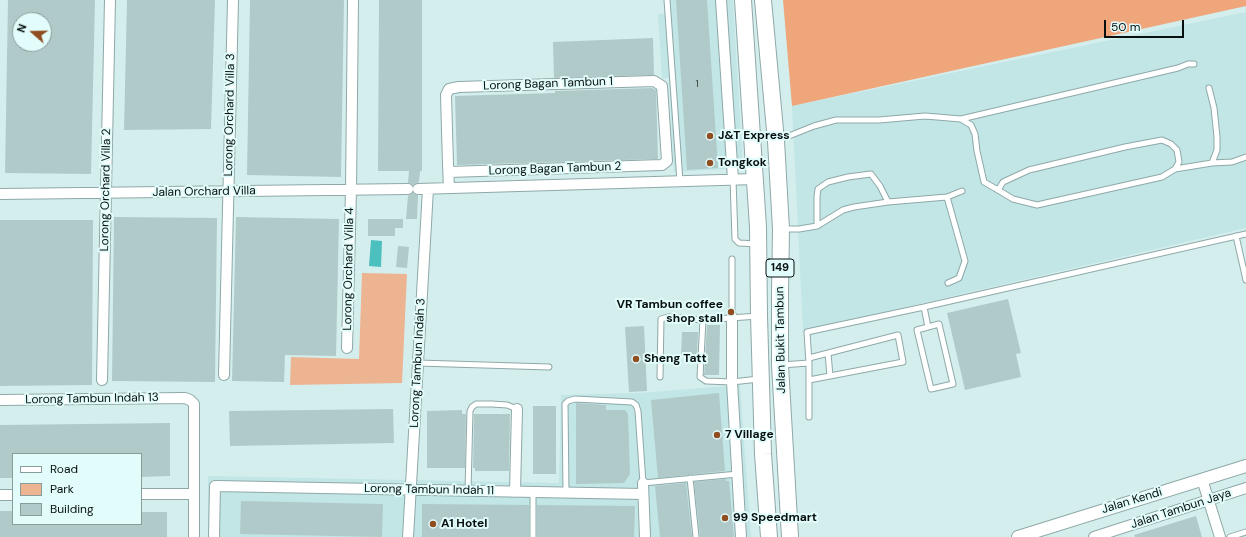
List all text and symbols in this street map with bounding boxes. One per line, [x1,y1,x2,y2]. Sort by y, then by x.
north arrow [12,12,52,52]
scale bar [1106,12,1186,38]
text: 50 m [1111,19,1140,35]
text: N [14,22,30,34]
street label: Lorong Orchard Villa 3 [222,53,238,177]
street label: Lorong Bagan Tambun 1 [483,75,613,93]
house number: 1 [695,78,699,90]
street label: Lorong Orchard Villa 2 [98,128,114,252]
place label: J&T Express [718,129,790,143]
marker: J&T Express [705,131,715,141]
place label: Tongkok [718,156,767,170]
marker: Tongkok [705,158,715,168]
street label: Lorong Bagan Tambun 2 [488,159,622,179]
street label: Jalan Orchard Villa [152,184,256,200]
street label: Lorong Orchard Villa 4 [341,207,357,331]
road number: 149 [766,259,794,277]
street label: Jalan Bukit Tambun [773,286,789,394]
street label: Lorong Tambun Indah 3 [407,298,429,428]
place label: VR Tambun coffee shop stall [616,298,723,326]
marker: VR Tambun coffee shop stall [726,307,736,317]
place label: Sheng Tatt [644,352,707,366]
marker: Sheng Tatt [631,354,641,364]
street label: Lorong Tambun Indah 13 [25,391,159,407]
place label: 7 Village [725,428,774,442]
marker: 7 Village [712,430,722,440]
legend [12,453,142,525]
text: Road [50,461,78,477]
text: Park [50,481,74,497]
street label: Lorong Tambun Indah 11 [364,482,494,498]
street label: Jalan Kendi [1100,485,1164,517]
street label: Jalan Tambun Jaya [1129,486,1233,532]
text: Building [50,501,94,517]
place label: 99 Speedmart [733,511,817,525]
marker: 99 Speedmart [720,513,730,523]
place label: A1 Hotel [441,517,487,531]
marker: A1 Hotel [428,519,438,529]

